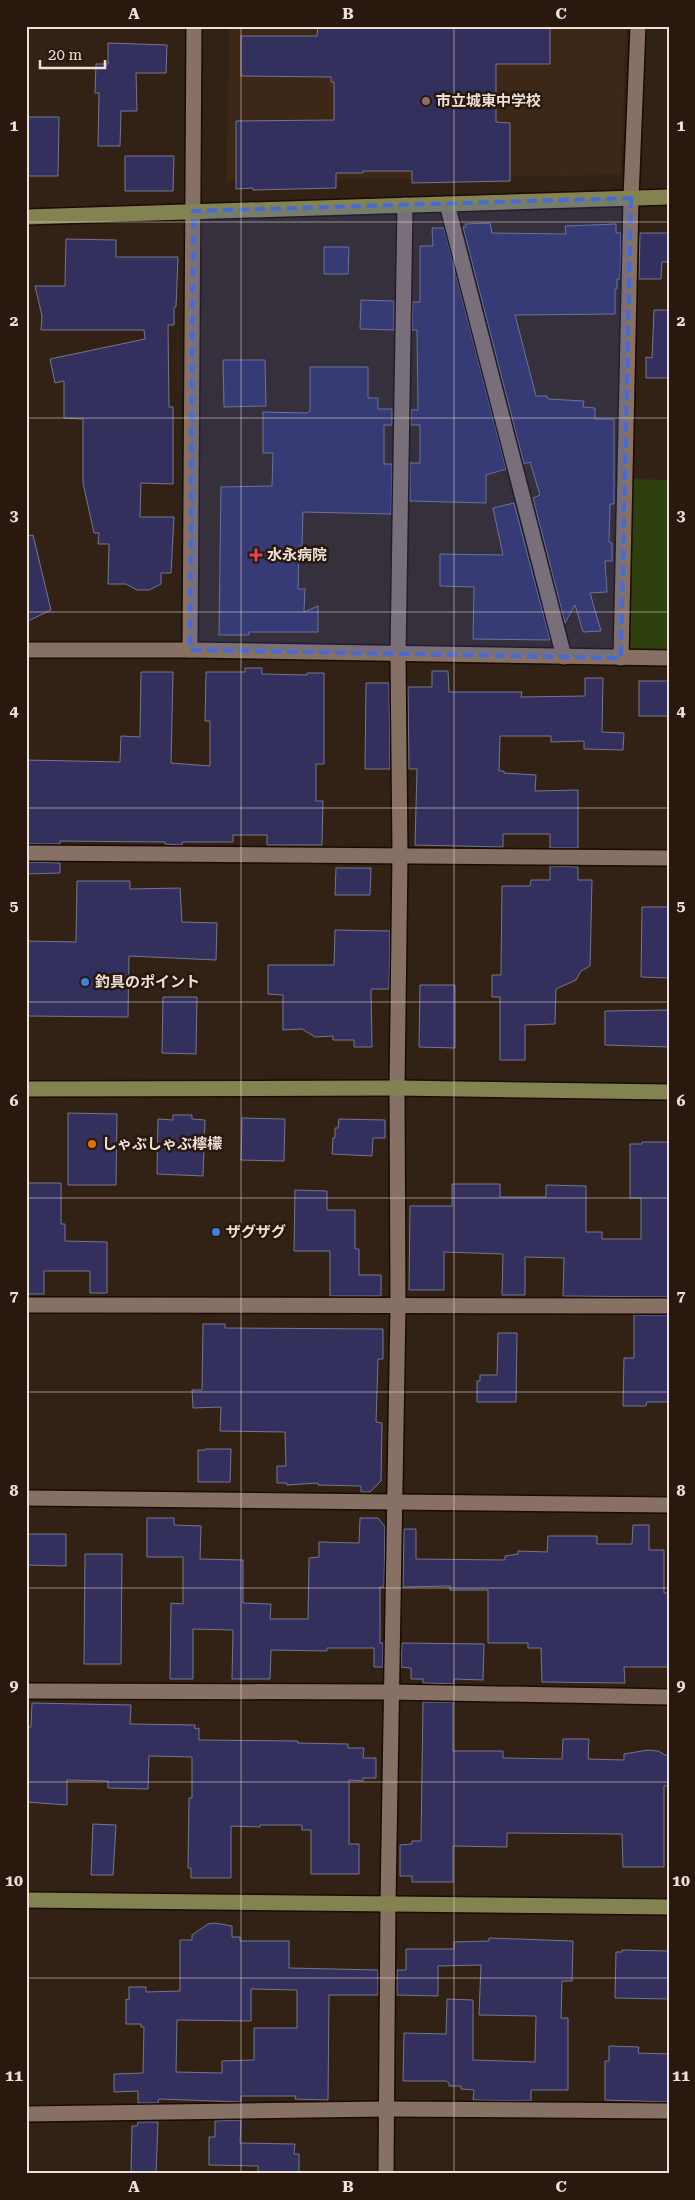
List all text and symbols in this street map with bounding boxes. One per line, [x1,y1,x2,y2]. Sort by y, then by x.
text: A [128,4,140,23]
text: B [342,4,354,23]
text: C [555,4,567,23]
scale bar [40,38,105,70]
text: 20 m [48,46,83,64]
place label: 市立城東中学校 [436,92,541,110]
marker: 市立城東中学校 [420,95,432,107]
text: 1 [10,116,19,135]
text: 1 [677,116,686,135]
text: 2 [10,311,19,330]
text: 2 [677,311,686,330]
text: 3 [10,506,19,525]
text: 3 [677,506,686,525]
place label: 水永病院 [267,546,327,564]
marker: 水永病院 [249,548,263,562]
text: 4 [10,701,19,720]
text: 4 [677,701,686,720]
text: 5 [10,896,19,915]
text: 5 [677,896,686,915]
place label: 釣具のポイント [95,973,200,991]
marker: 釣具のポイント [79,976,91,988]
text: 6 [10,1091,19,1110]
text: 6 [677,1091,686,1110]
place label: しゃぶしゃぶ檸檬 [102,1135,222,1153]
marker: しゃぶしゃぶ檸檬 [86,1138,98,1150]
place label: ザグザグ [226,1223,286,1241]
marker: ザグザグ [210,1226,222,1238]
text: 7 [10,1286,19,1305]
text: 7 [677,1286,686,1305]
text: 8 [10,1481,19,1500]
text: 8 [677,1481,686,1500]
text: 9 [10,1676,19,1695]
text: 9 [677,1676,686,1695]
text: 10 [5,1871,23,1890]
text: 10 [672,1871,690,1890]
text: 11 [5,2066,23,2085]
text: 11 [672,2066,690,2085]
text: A [128,2177,140,2196]
text: B [342,2177,354,2196]
text: C [555,2177,567,2196]

